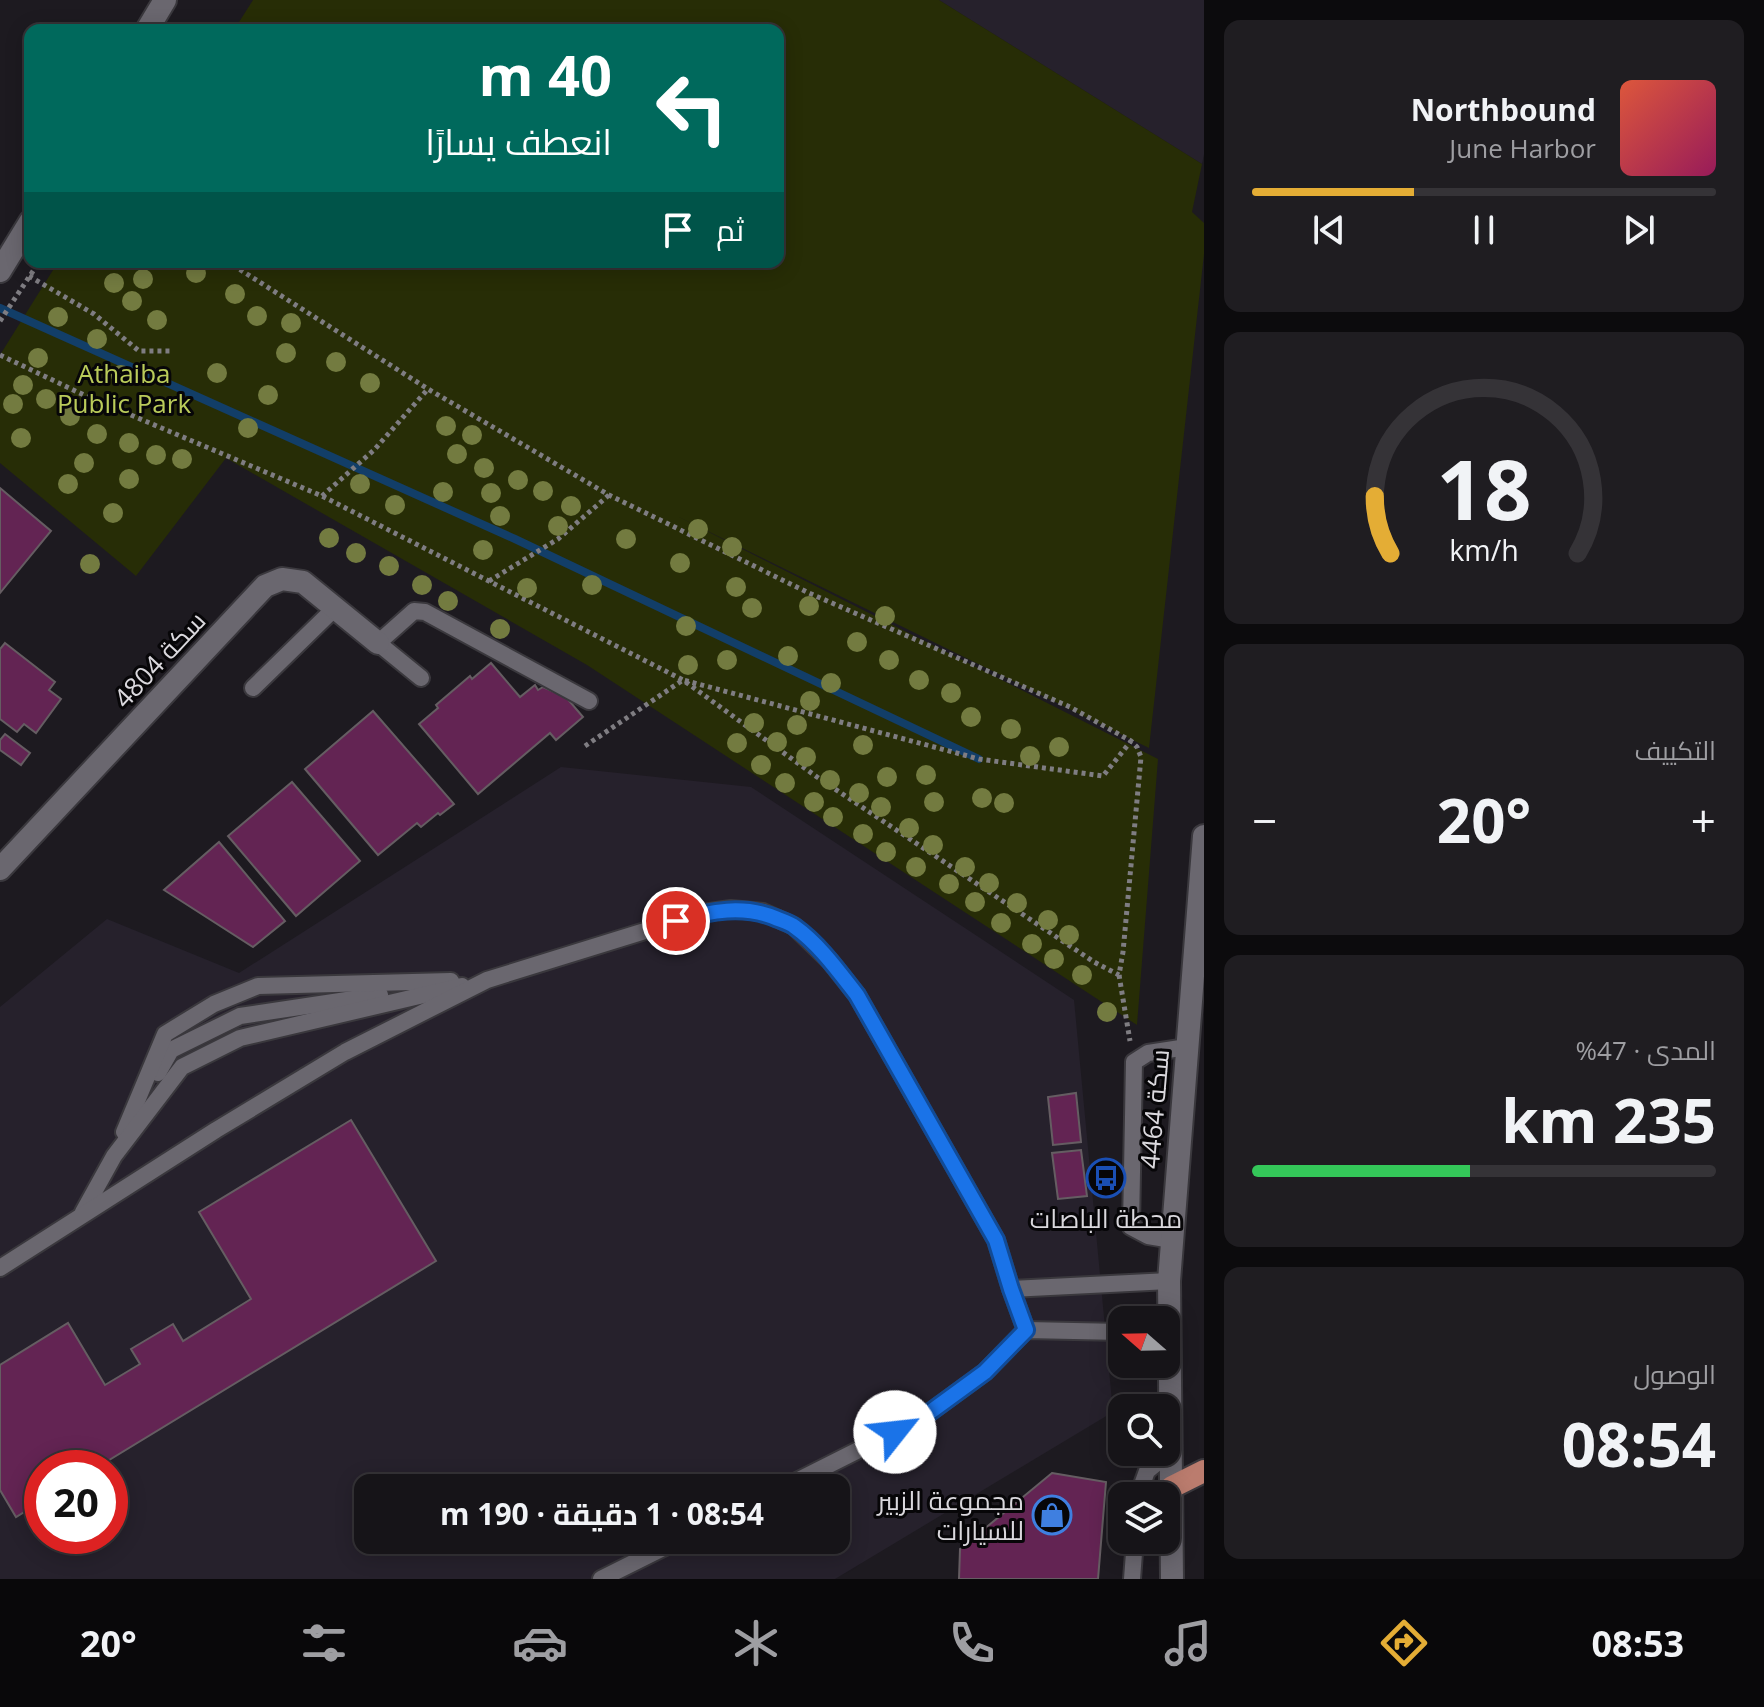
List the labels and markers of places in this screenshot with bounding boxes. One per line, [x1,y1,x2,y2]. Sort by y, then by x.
pin [642,887,710,955]
bus stop icon: محطة الباصات [1085,1157,1127,1199]
place label: محطة الباصات [1030,1200,1182,1236]
place label: مجموعة الزبير للسيارات [876,1482,1024,1548]
shop icon: مجموعة الزبير للسيارات [1031,1494,1073,1536]

